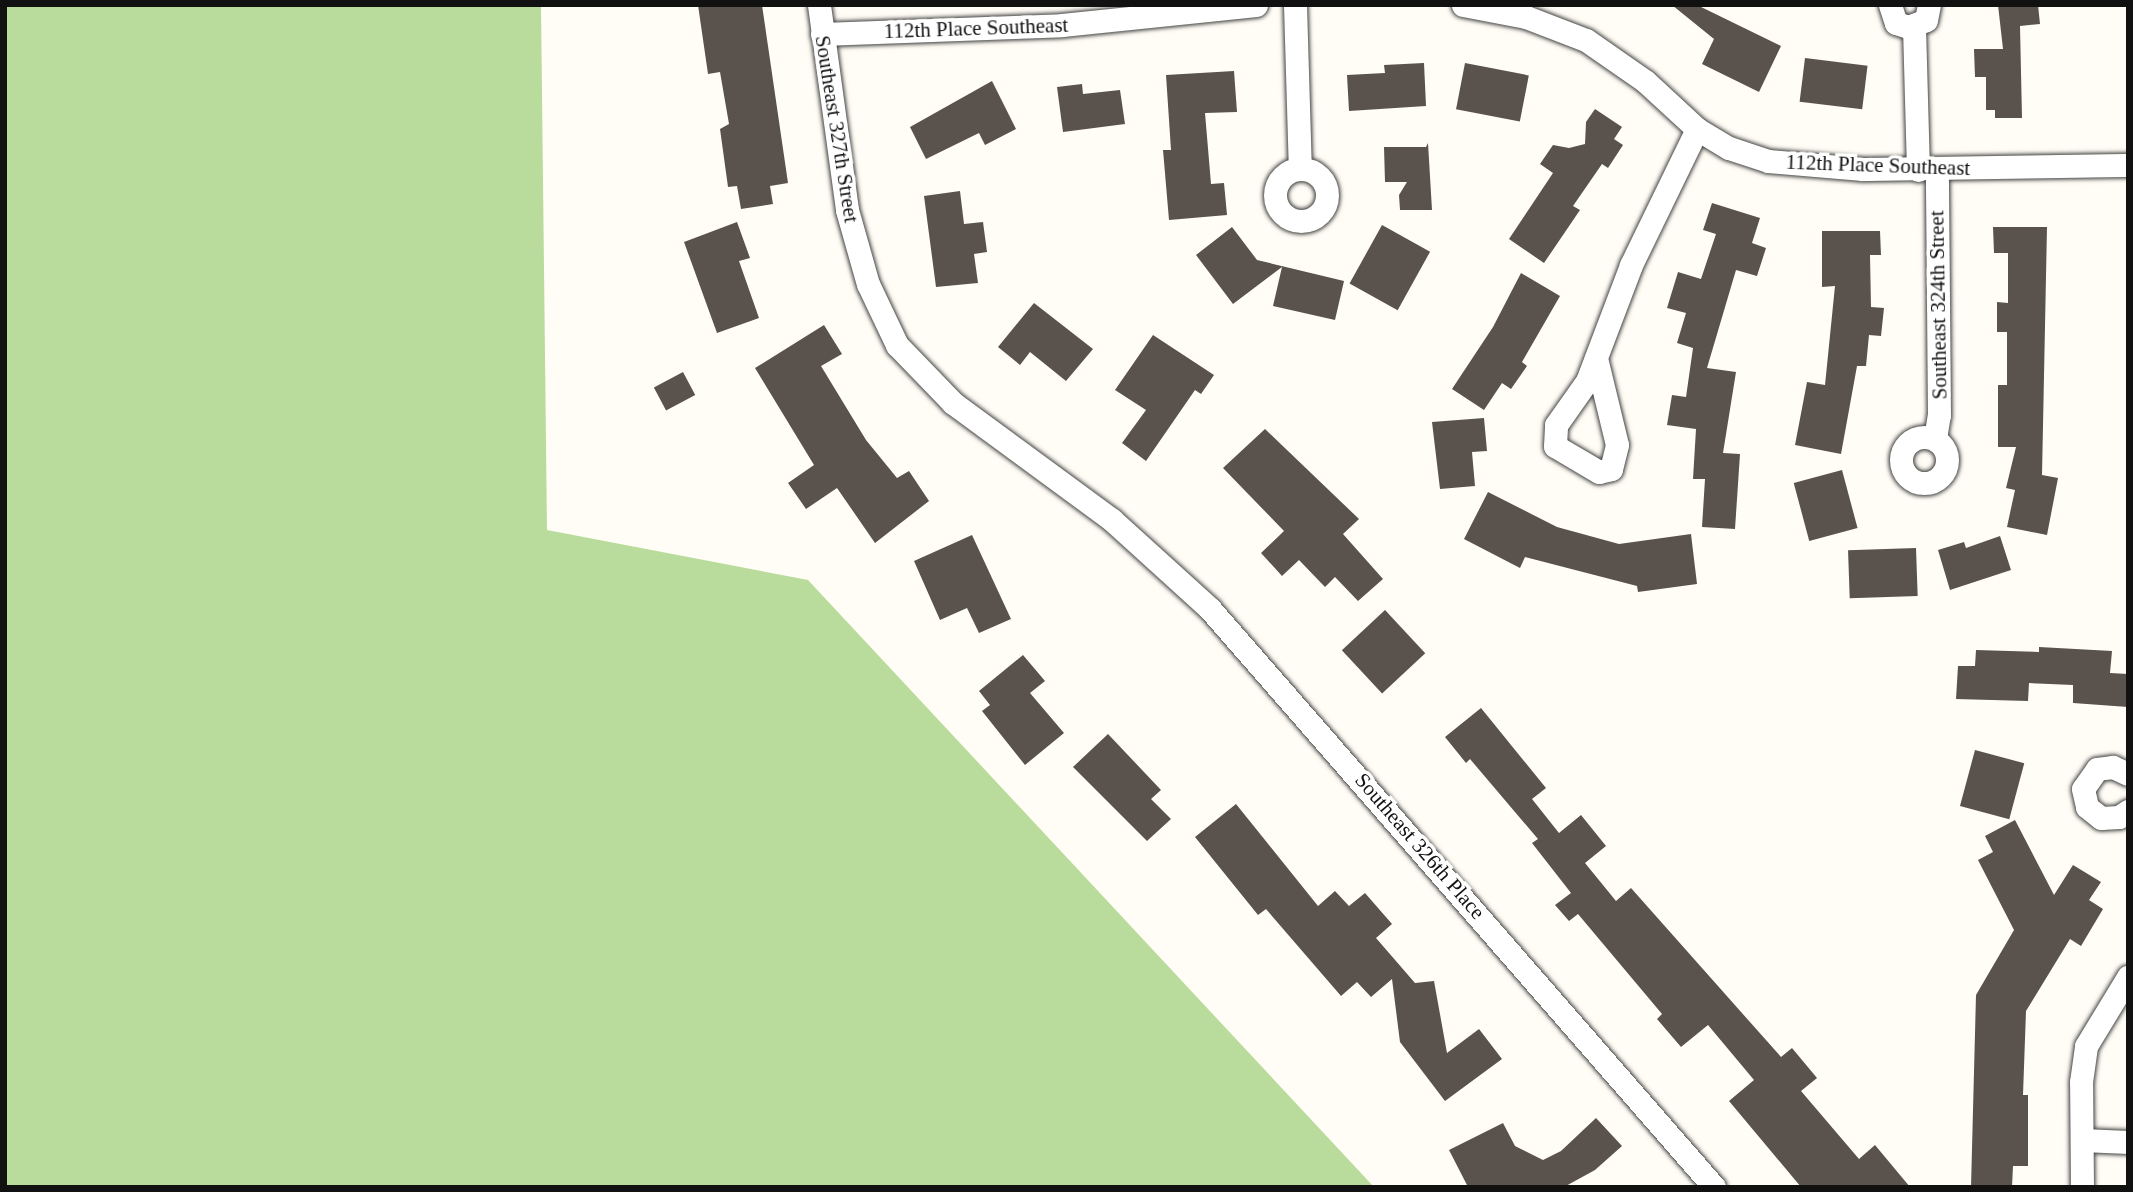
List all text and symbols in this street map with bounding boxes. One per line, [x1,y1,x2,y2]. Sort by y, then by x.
street label: 112th Place Southeast [883,12,1069,44]
street label: Southeast 327th Street [810,34,864,224]
street label: 112th Place Southeast [1785,149,1971,181]
street label: Southeast 324th Street [1924,210,1952,400]
street label: Southeast 326th Place [1350,768,1490,924]

